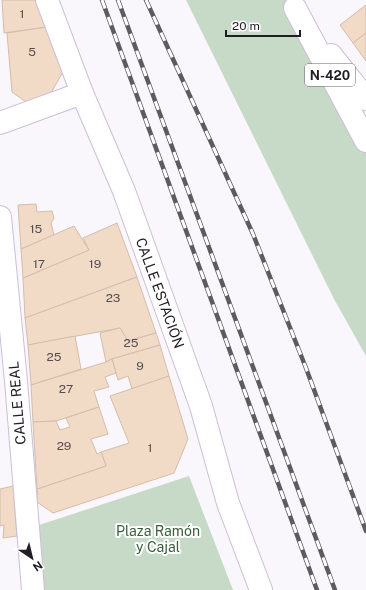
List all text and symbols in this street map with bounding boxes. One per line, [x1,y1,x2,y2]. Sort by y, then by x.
house number: 1 [20,7,24,21]
scale bar [226,12,300,38]
text: 20 m [232,19,260,33]
house number: 5 [28,45,36,59]
road number: N-420 [305,64,355,86]
house number: 15 [30,222,43,236]
street label: CALLE ESTACIÓN [133,235,189,350]
house number: 17 [33,257,45,271]
house number: 19 [89,257,101,271]
house number: 23 [106,291,120,305]
house number: 25 [124,336,139,350]
house number: 25 [47,350,62,364]
house number: 9 [136,359,144,373]
street label: CALLE REAL [5,361,29,445]
house number: 27 [59,382,73,396]
house number: 29 [57,439,71,453]
house number: 1 [148,441,152,455]
park label: Plaza Ramón y Cajal [116,523,200,555]
north arrow [12,538,52,578]
text: N [31,559,45,574]

